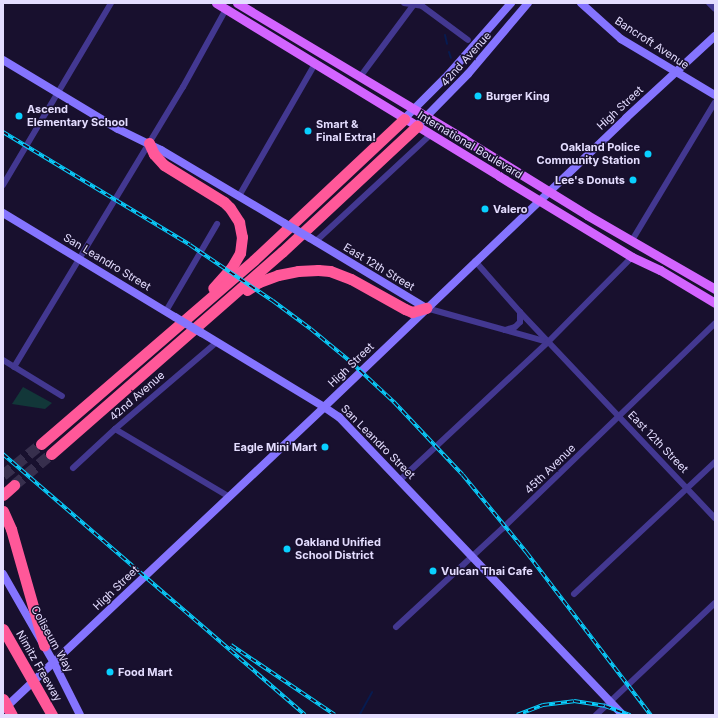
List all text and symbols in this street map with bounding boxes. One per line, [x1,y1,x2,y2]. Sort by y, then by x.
street label: Bancroft Avenue [612,14,692,72]
street label: 42nd Avenue [438,29,494,89]
street label: High Street [594,83,646,133]
place label: Burger King [486,89,550,103]
marker: Burger King [473,91,483,101]
place label: Ascend Elementary School [27,103,128,129]
street label: International Boulevard [415,108,525,182]
marker: Ascend Elementary School [14,111,24,121]
place label: Smart & Final Extra! [316,118,376,144]
marker: Smart & Final Extra! [303,126,313,136]
place label: Oakland Police Community Station [537,141,640,167]
marker: Oakland Police Community Station [643,149,653,159]
place label: Lee's Donuts [555,173,625,187]
marker: Lee's Donuts [628,175,638,185]
place label: Valero [493,202,527,216]
marker: Valero [480,204,490,214]
street label: San Leandro Street [61,231,153,293]
street label: East 12th Street [341,241,417,293]
street label: High Street [325,340,377,390]
street label: 42nd Avenue [107,368,167,424]
street label: San Leandro Street [338,402,418,482]
street label: East 12th Street [625,408,691,476]
place label: Eagle Mini Mart [234,440,317,454]
street label: 45th Avenue [522,441,578,497]
marker: Eagle Mini Mart [320,442,330,452]
place label: Oakland Unified School District [295,536,381,562]
marker: Oakland Unified School District [282,544,292,554]
street label: High Street [90,563,142,613]
place label: Vulcan Thai Cafe [441,564,533,578]
marker: Vulcan Thai Cafe [428,566,438,576]
street label: Coliseum Way [28,603,76,675]
street label: Nimitz Freeway [13,628,65,704]
place label: Food Mart [118,665,173,679]
marker: Food Mart [105,667,115,677]

